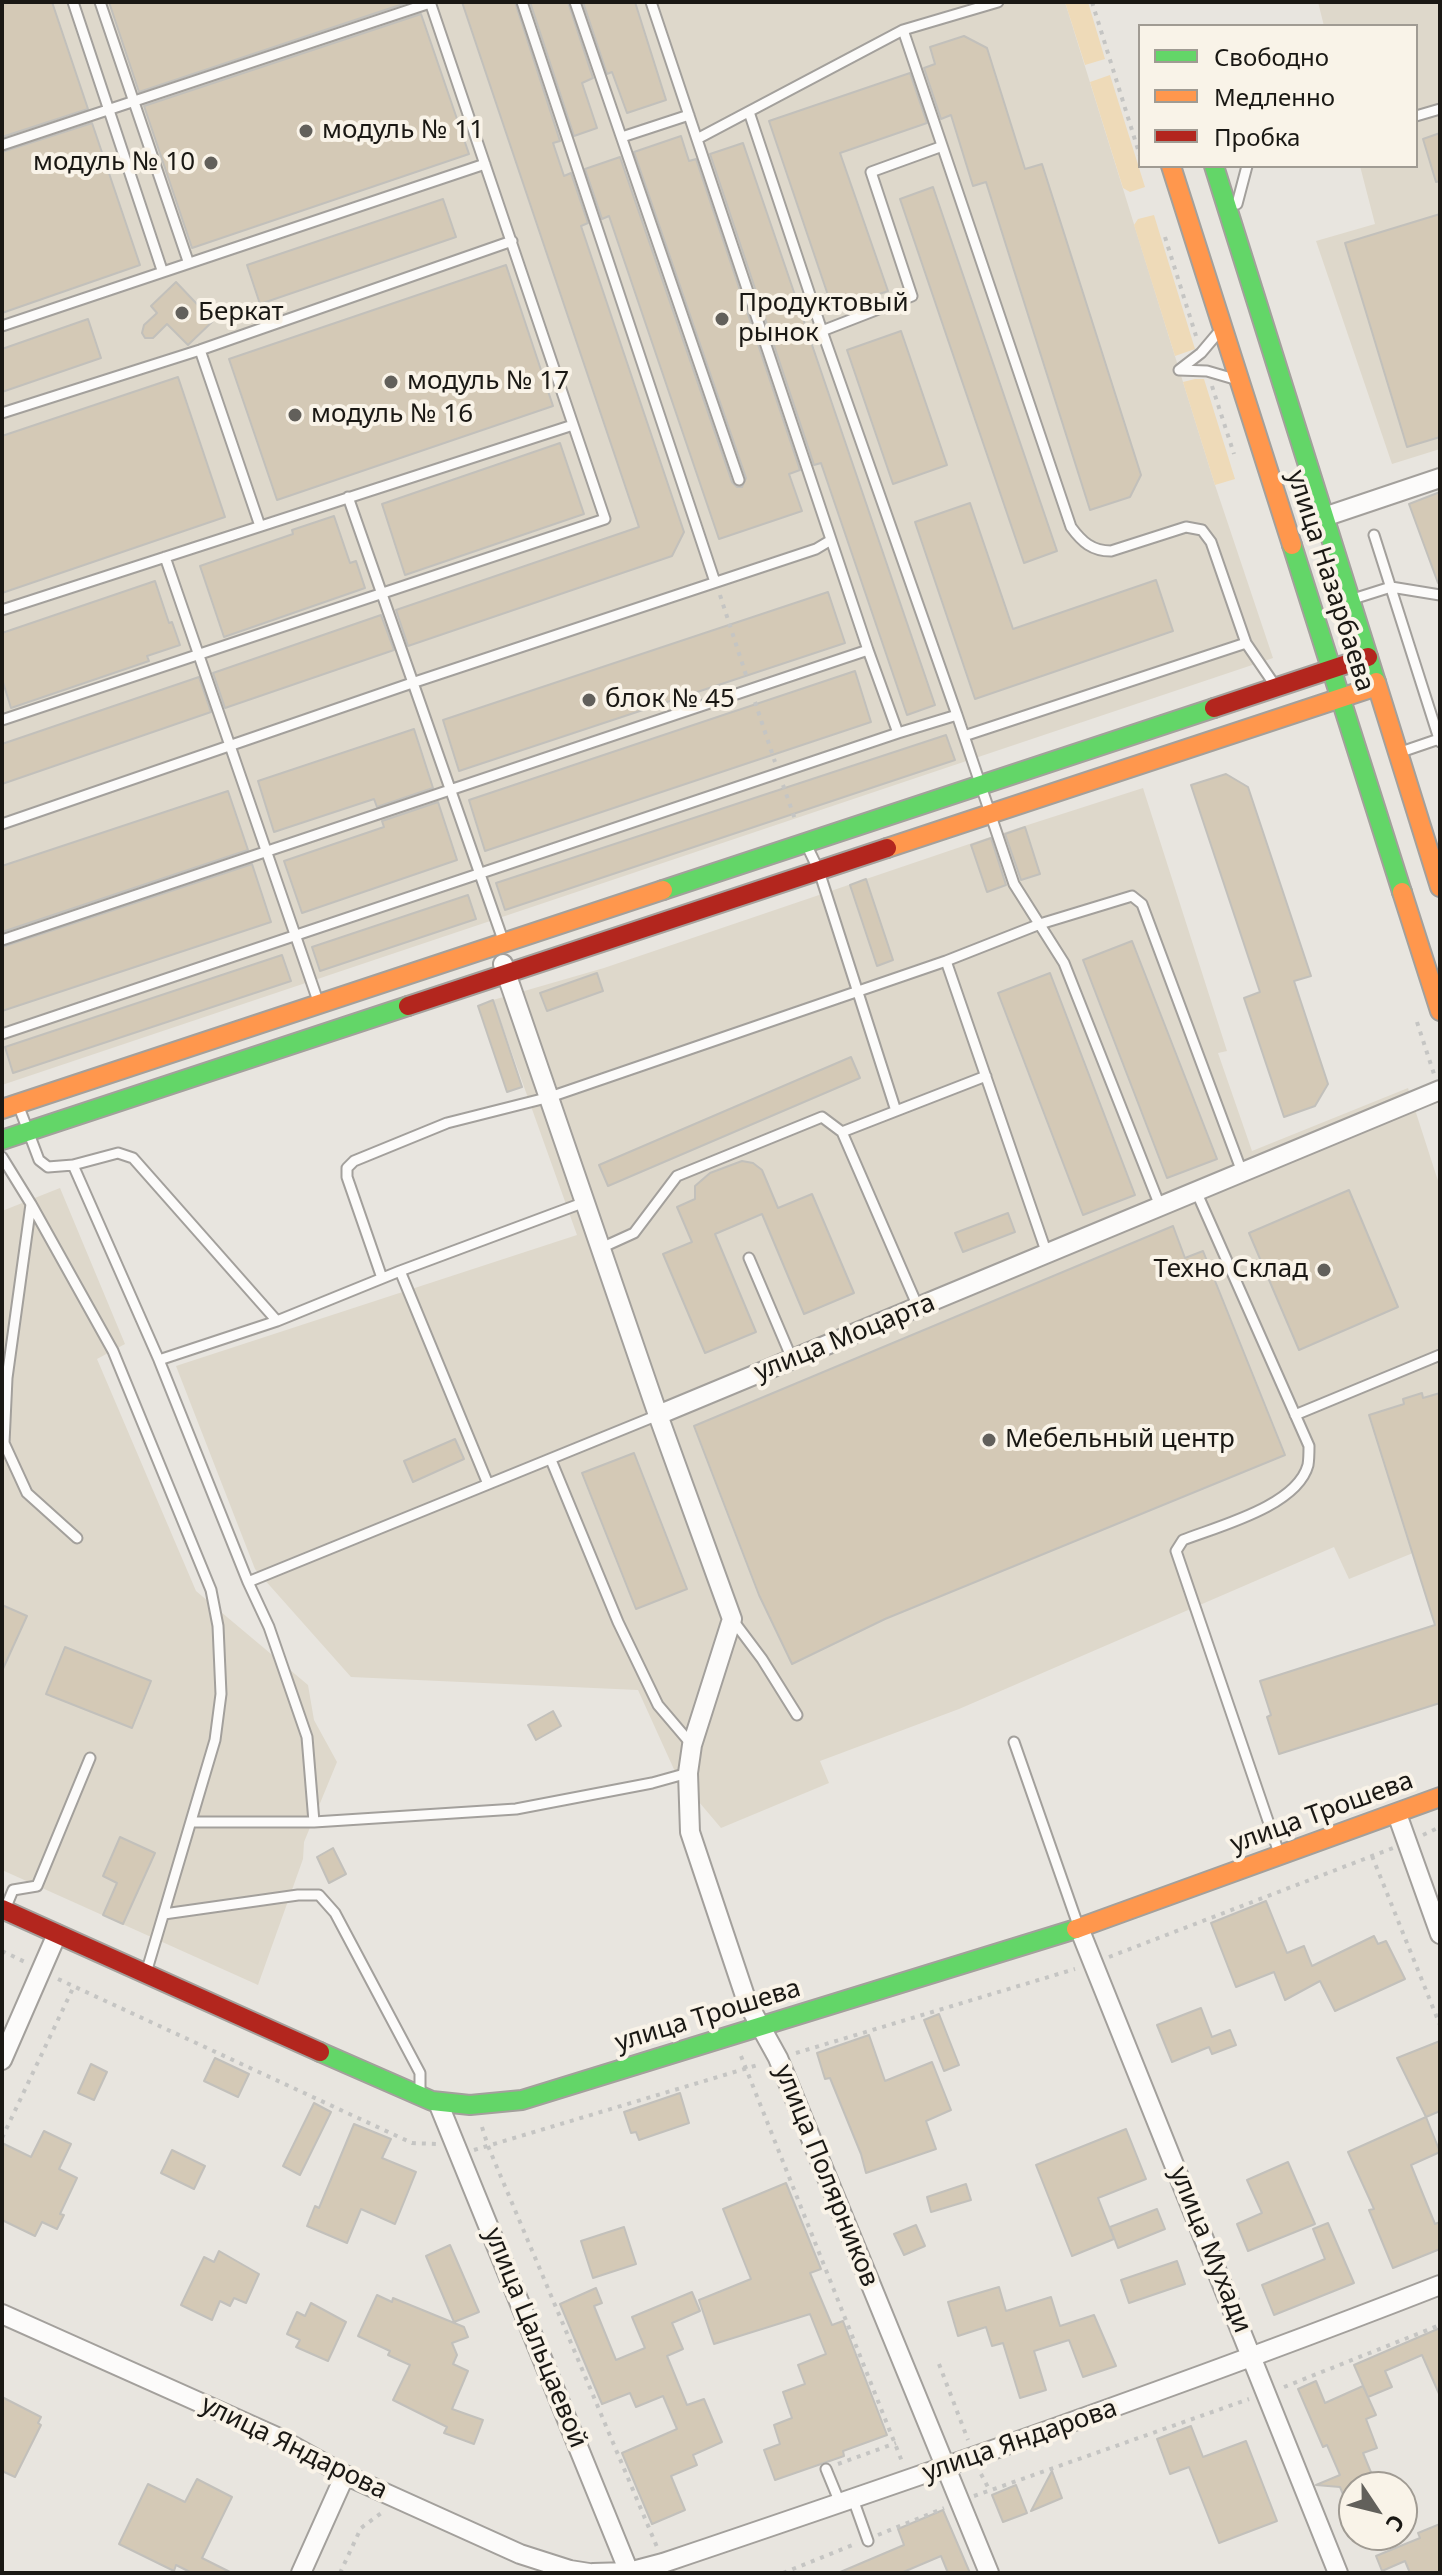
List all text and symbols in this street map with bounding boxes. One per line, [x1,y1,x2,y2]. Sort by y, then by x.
legend [1138,24,1418,168]
text: Свободно [1214,40,1329,73]
text: Медленно [1214,80,1335,113]
place label: модуль № 11 [322,115,484,147]
text: Пробка [1214,120,1300,153]
marker: модуль № 11 [297,122,315,140]
place label: модуль № 10 [33,147,195,179]
marker: модуль № 10 [202,154,220,172]
place label: Продуктовый рынок [738,288,909,350]
place label: Беркат [198,297,284,329]
marker: Беркат [173,304,191,322]
marker: Продуктовый рынок [713,310,731,328]
place label: модуль № 17 [407,366,569,398]
marker: модуль № 17 [382,373,400,391]
place label: модуль № 16 [311,399,473,431]
marker: модуль № 16 [286,406,304,424]
street label: улица Назарбаева [1280,467,1380,695]
place label: блок № 45 [605,684,735,716]
marker: блок № 45 [580,691,598,709]
place label: Техно Склад [1153,1254,1308,1286]
marker: Техно Склад [1315,1261,1333,1279]
street label: улица Моцарта [750,1288,940,1388]
place label: Мебельный центр [1005,1424,1235,1456]
marker: Мебельный центр [980,1431,998,1449]
street label: улица Трошева [1226,1765,1418,1861]
street label: улица Трошева [612,1973,804,2059]
street label: улица Полярников [767,2060,885,2292]
street label: улица Мухади [1162,2162,1258,2338]
street label: улица Цальцаевой [477,2223,593,2453]
street label: улица Яндарова [196,2389,392,2507]
street label: улица Яндарова [919,2393,1121,2489]
north arrow [1338,2471,1418,2551]
text: С [1380,2509,1412,2538]

